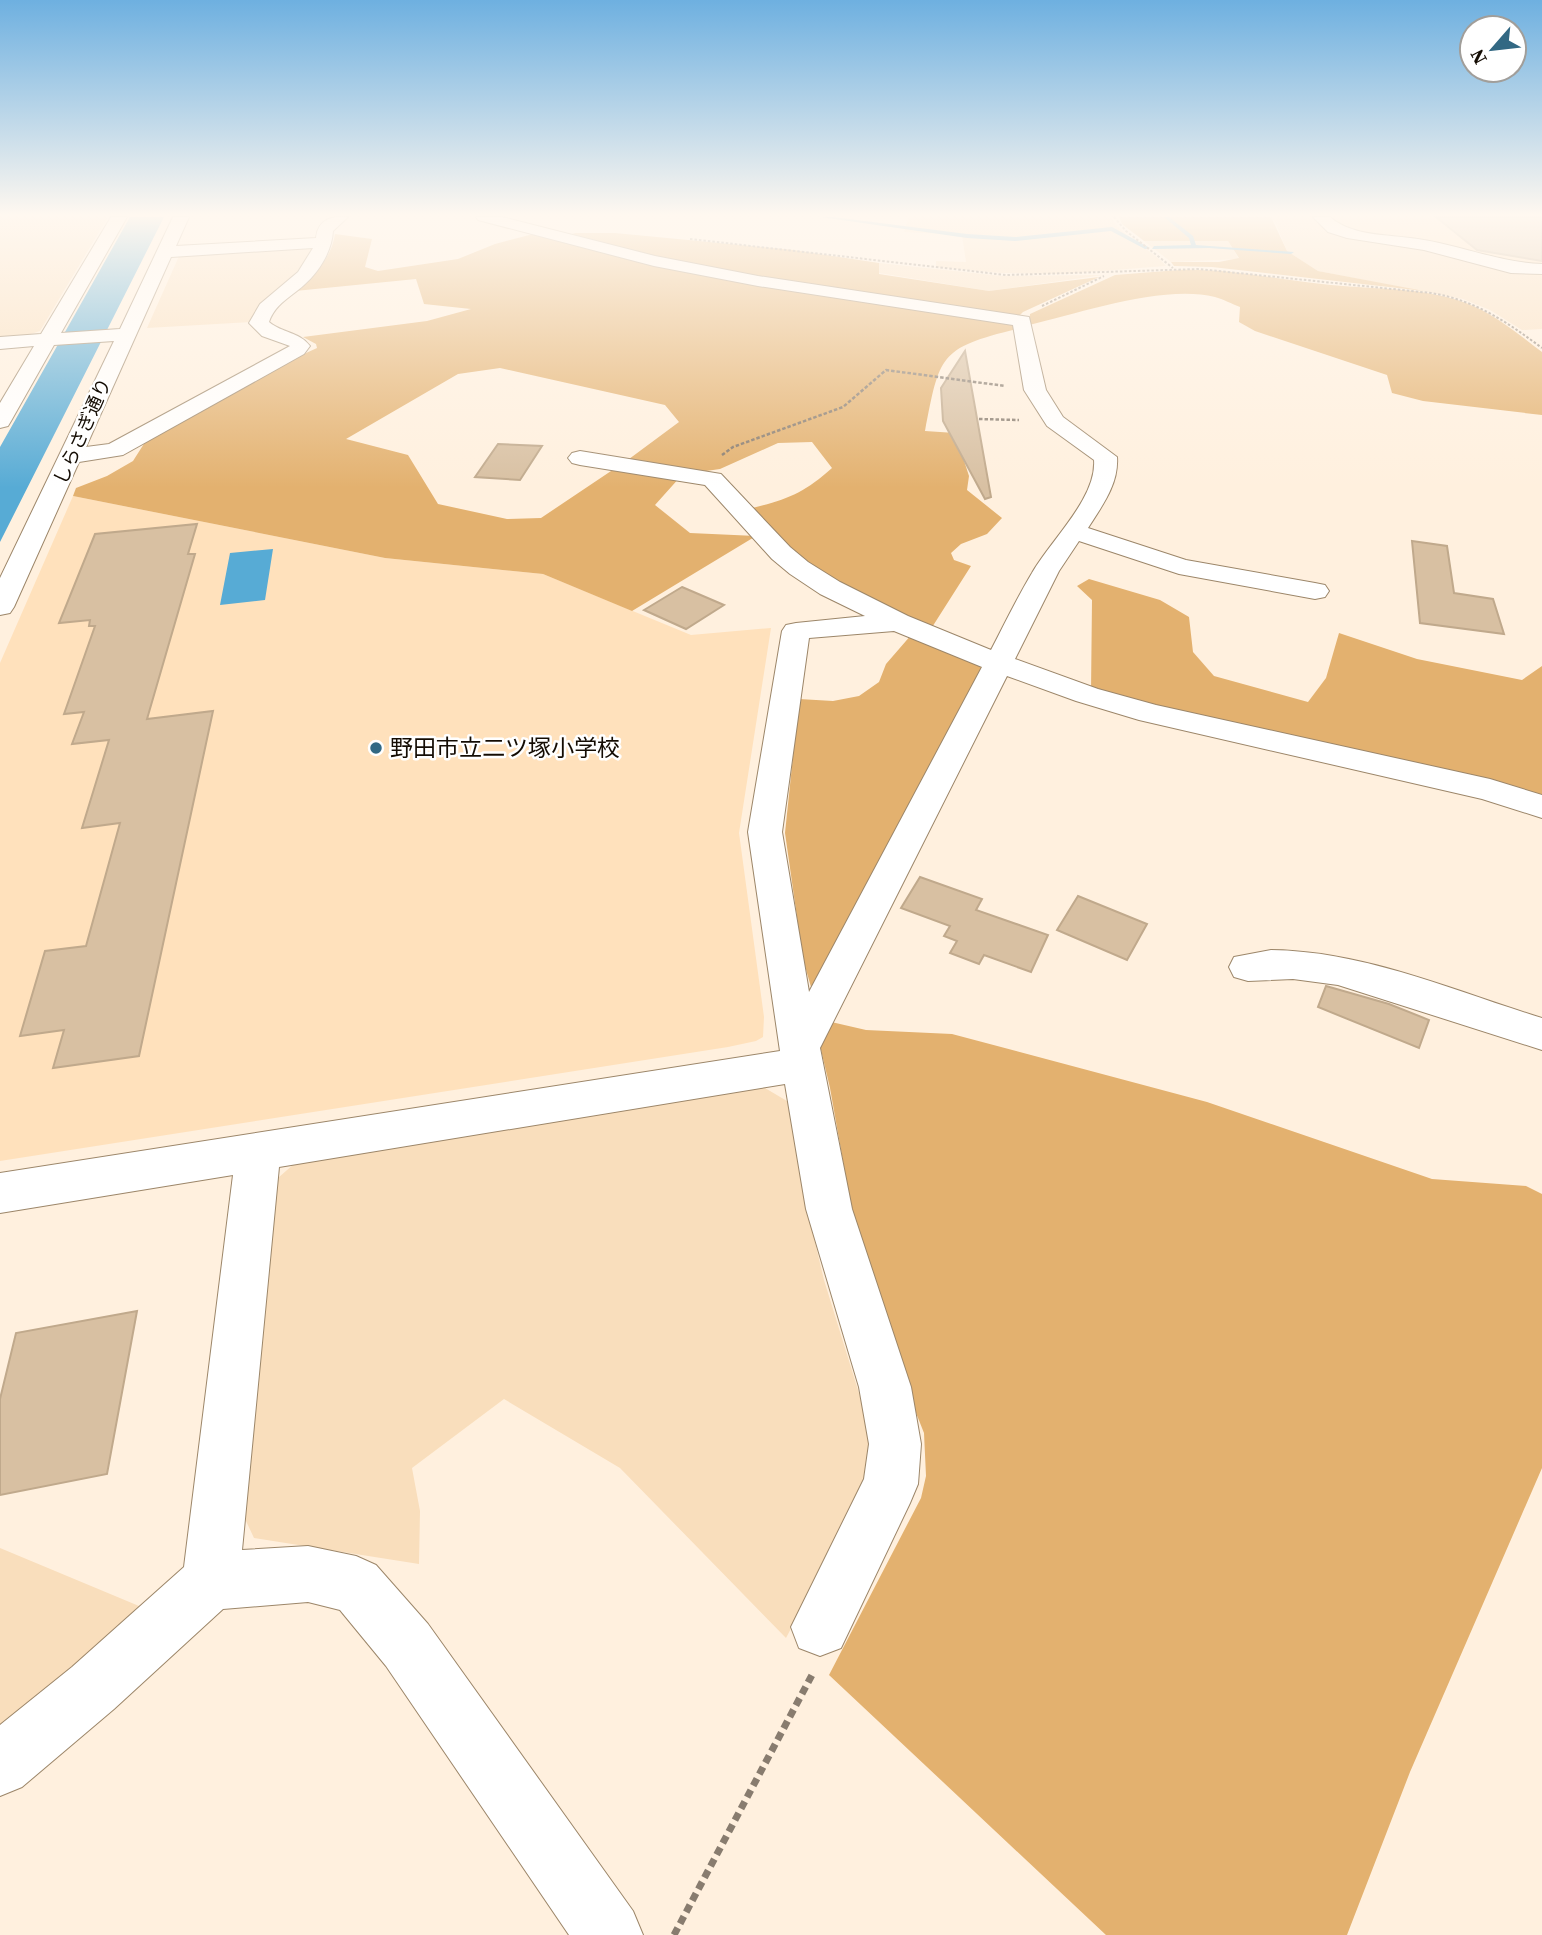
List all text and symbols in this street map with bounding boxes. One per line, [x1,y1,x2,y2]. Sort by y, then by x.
north arrow [1458,14,1528,84]
text: N [1463,45,1493,69]
street label: しらさぎ通り [47,374,117,488]
place label: 野田市立二ツ塚小学校 [390,732,620,764]
marker: 野田市立二ツ塚小学校 [368,740,384,756]

